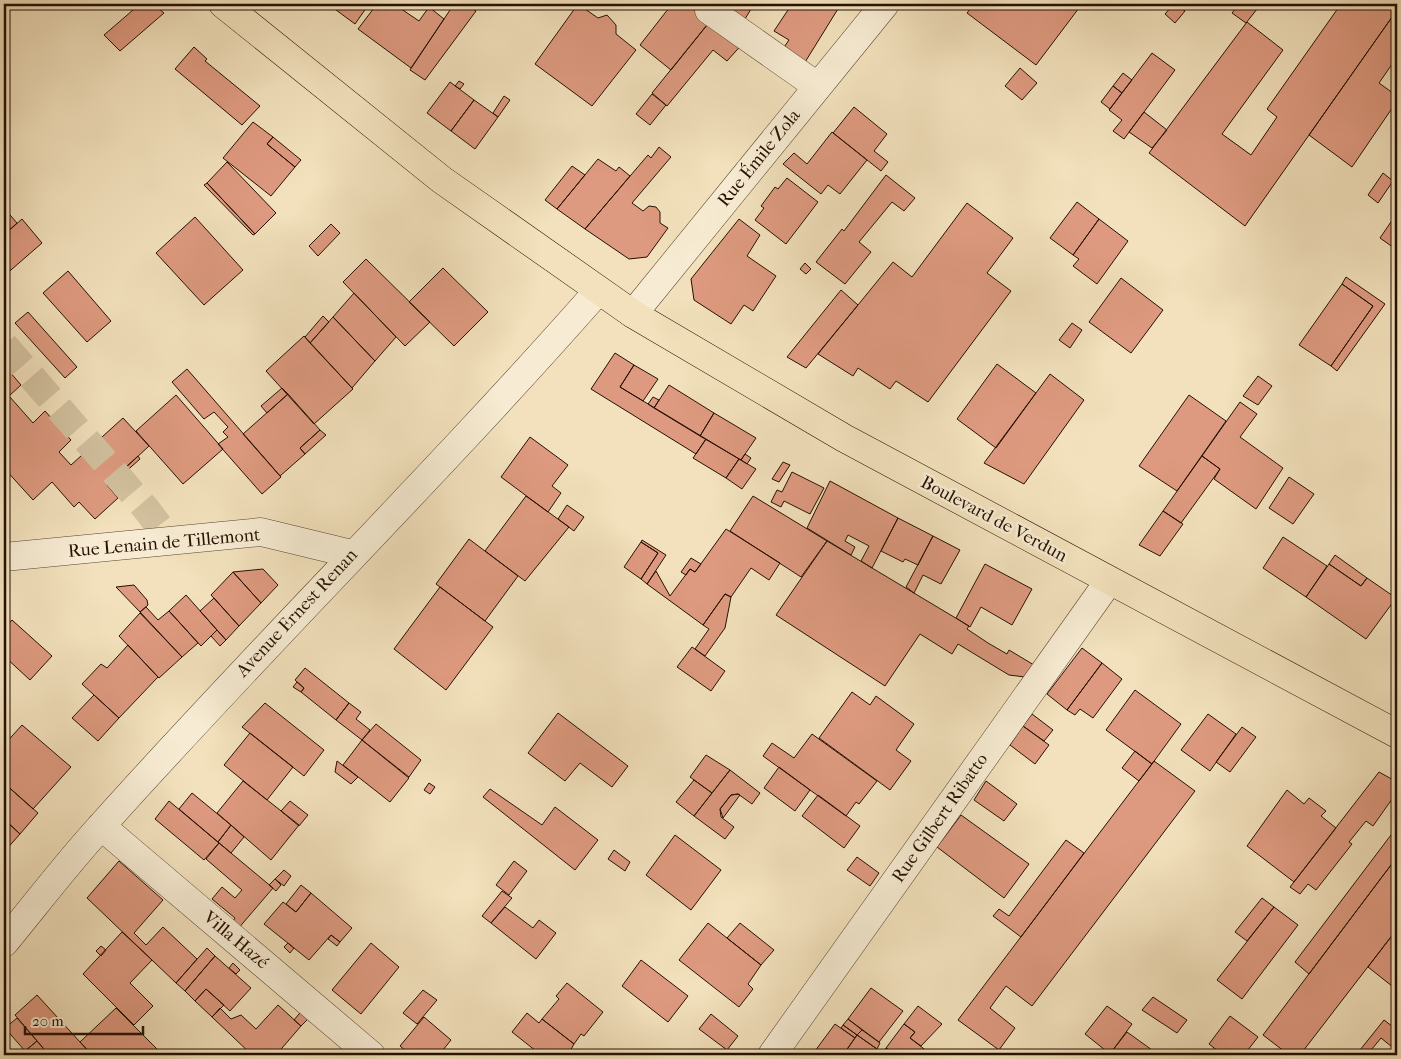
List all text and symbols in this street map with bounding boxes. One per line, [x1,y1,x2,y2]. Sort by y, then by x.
street label: Rue Émile Zola [713,104,805,211]
street label: Boulevard de Verdun [917,472,1071,567]
street label: Rue Lenain de Tillemont [67,524,262,562]
street label: Avenue Ernest Renan [231,544,362,682]
street label: Rue Gilbert Ribatto [888,749,992,887]
street label: Villa Hazé [198,906,273,973]
scale bar [25,1004,142,1036]
text: 20 m [32,1012,64,1030]

